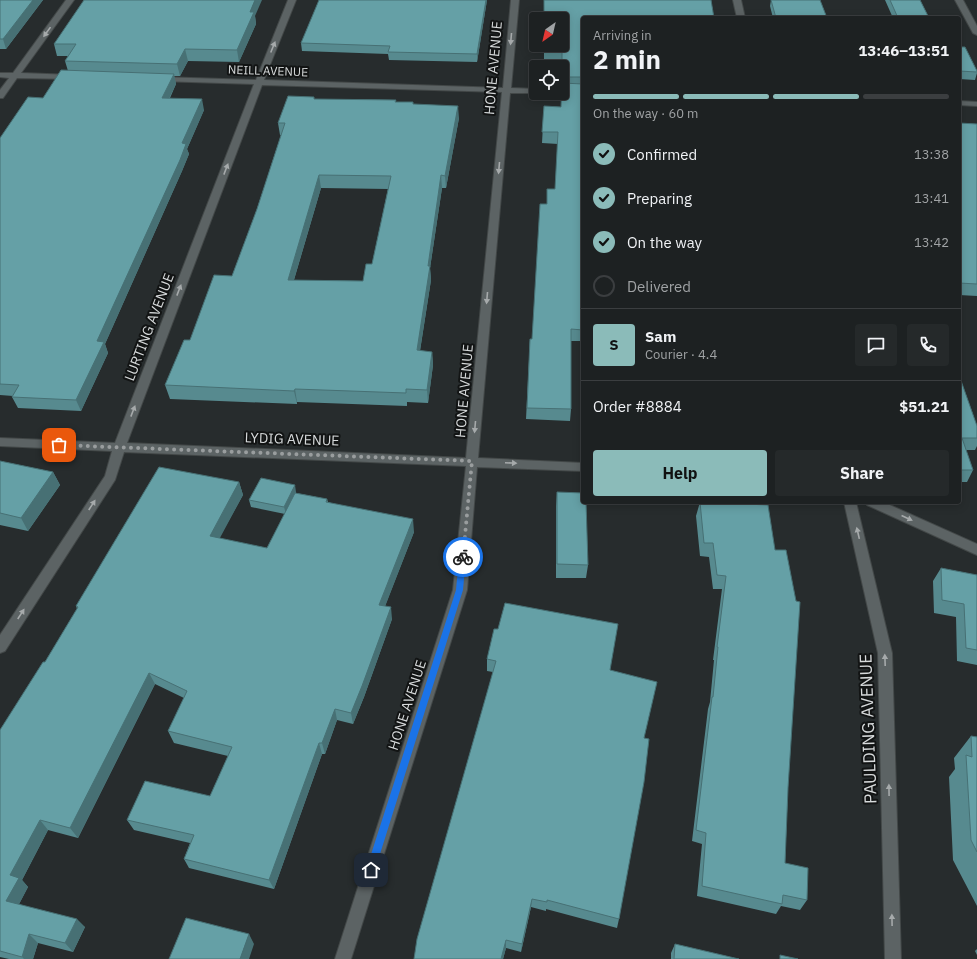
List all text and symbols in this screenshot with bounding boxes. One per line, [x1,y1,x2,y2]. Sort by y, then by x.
north arrow [529,12,569,52]
map controls [529,12,569,100]
street label: HONE AVENUE [480,20,506,116]
one-way arrow [43,26,51,37]
text: Arriving in [593,27,652,44]
one-way arrow [508,33,515,45]
text: 13:46–13:51 [858,41,949,60]
one-way arrow [270,42,276,53]
text: 2 min [593,42,661,76]
button: locate [529,60,569,100]
street label: NEILL AVENUE [228,62,308,79]
text: On the way · 60 m [593,105,698,122]
icon: check [593,143,615,165]
text: Confirmed [627,145,697,164]
text: 13:38 [914,146,949,163]
one-way arrow [223,162,229,174]
one-way arrow [496,162,503,174]
icon: check [593,187,615,209]
text: Preparing [627,189,692,208]
text: 13:41 [914,190,949,207]
icon: check [593,231,615,253]
text: On the way [627,233,702,252]
text: 13:42 [914,234,949,251]
street label: LURTING AVENUE [120,271,178,383]
text: Delivered [627,277,691,296]
one-way arrow [177,283,183,295]
one-way arrow [484,292,491,304]
button: chat [855,324,897,366]
button: phone [907,324,949,366]
text: Sam [645,327,676,346]
text: S [609,335,619,354]
street label: HONE AVENUE [451,343,477,439]
text: Courier · 4.4 [645,346,717,363]
text: Order #8884 [593,397,682,416]
text: $51.21 [899,397,949,416]
one-way arrow [130,405,136,417]
one-way arrow [472,421,479,433]
pin [42,428,76,462]
street label: LYDIG AVENUE [244,428,340,450]
icon: bag [48,434,70,456]
button: Help [593,450,767,496]
button: Share [775,450,949,496]
one-way arrow [505,460,517,467]
one-way arrow [89,499,96,511]
one-way arrow [901,515,912,521]
one-way arrow [854,527,860,539]
courier [443,537,483,577]
icon: bike [452,546,474,568]
one-way arrow [17,609,25,619]
one-way arrow [882,653,888,666]
street label: PAULDING AVENUE [854,654,882,804]
street label: HONE AVENUE [384,658,430,752]
one-way arrow [885,784,892,796]
pin [354,853,388,887]
icon: home [360,859,382,881]
one-way arrow [889,913,895,926]

